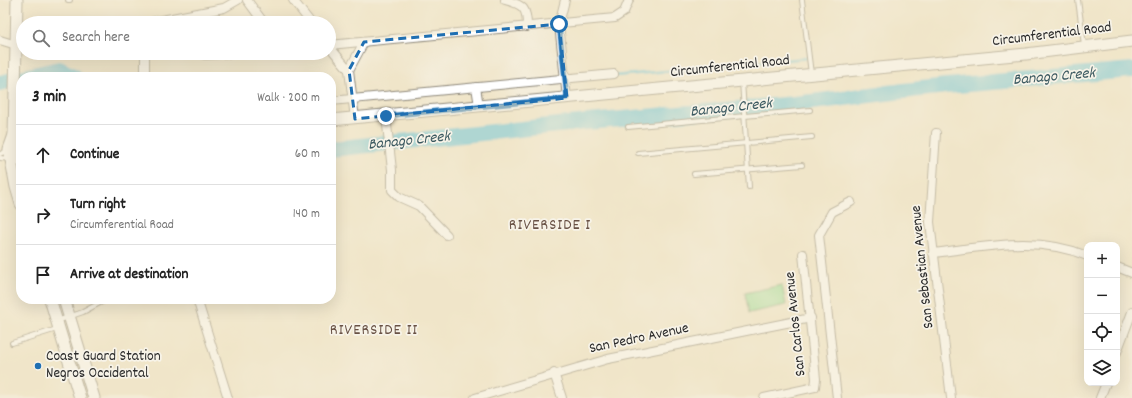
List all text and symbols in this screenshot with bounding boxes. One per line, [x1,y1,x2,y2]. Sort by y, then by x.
route start [550,15,568,33]
search box [16,16,336,60]
street label: Circumferential Road [991,17,1113,53]
icon: search [30,27,52,49]
text: Search here [62,27,130,49]
street label: Circumferential Road [669,50,791,84]
water label: Banago Creek [1012,62,1097,92]
text: 3 min [32,86,66,110]
text: Walk · 200 m [257,89,320,108]
water label: Banago Creek [689,92,775,124]
route end [377,107,395,125]
water label: Banago Creek [367,125,453,157]
icon: ahead [32,144,54,166]
text: Continue [70,144,119,166]
text: 60 m [295,145,320,164]
text: Turn right [70,194,126,216]
icon: right [32,204,54,226]
street label: San Sebastian Avenue [906,204,940,330]
text: 140 m [293,205,320,224]
district label: RIVERSIDE I [509,214,591,237]
text: Circumferential Road [70,216,174,235]
map controls [1084,242,1120,386]
button: + [1084,242,1120,278]
icon: arrive [32,264,54,286]
text: Arrive at destination [70,264,188,286]
street label: San Carlos Avenue [780,270,812,377]
button: − [1084,278,1120,314]
button: locate [1084,314,1120,350]
street label: San Pedro Avenue [587,318,691,360]
district label: RIVERSIDE II [330,319,418,342]
place label: Coast Guard Station Negros Occidental [46,346,161,385]
button: layers [1084,350,1120,386]
marker: Coast Guard Station Negros Occidental [33,361,43,371]

